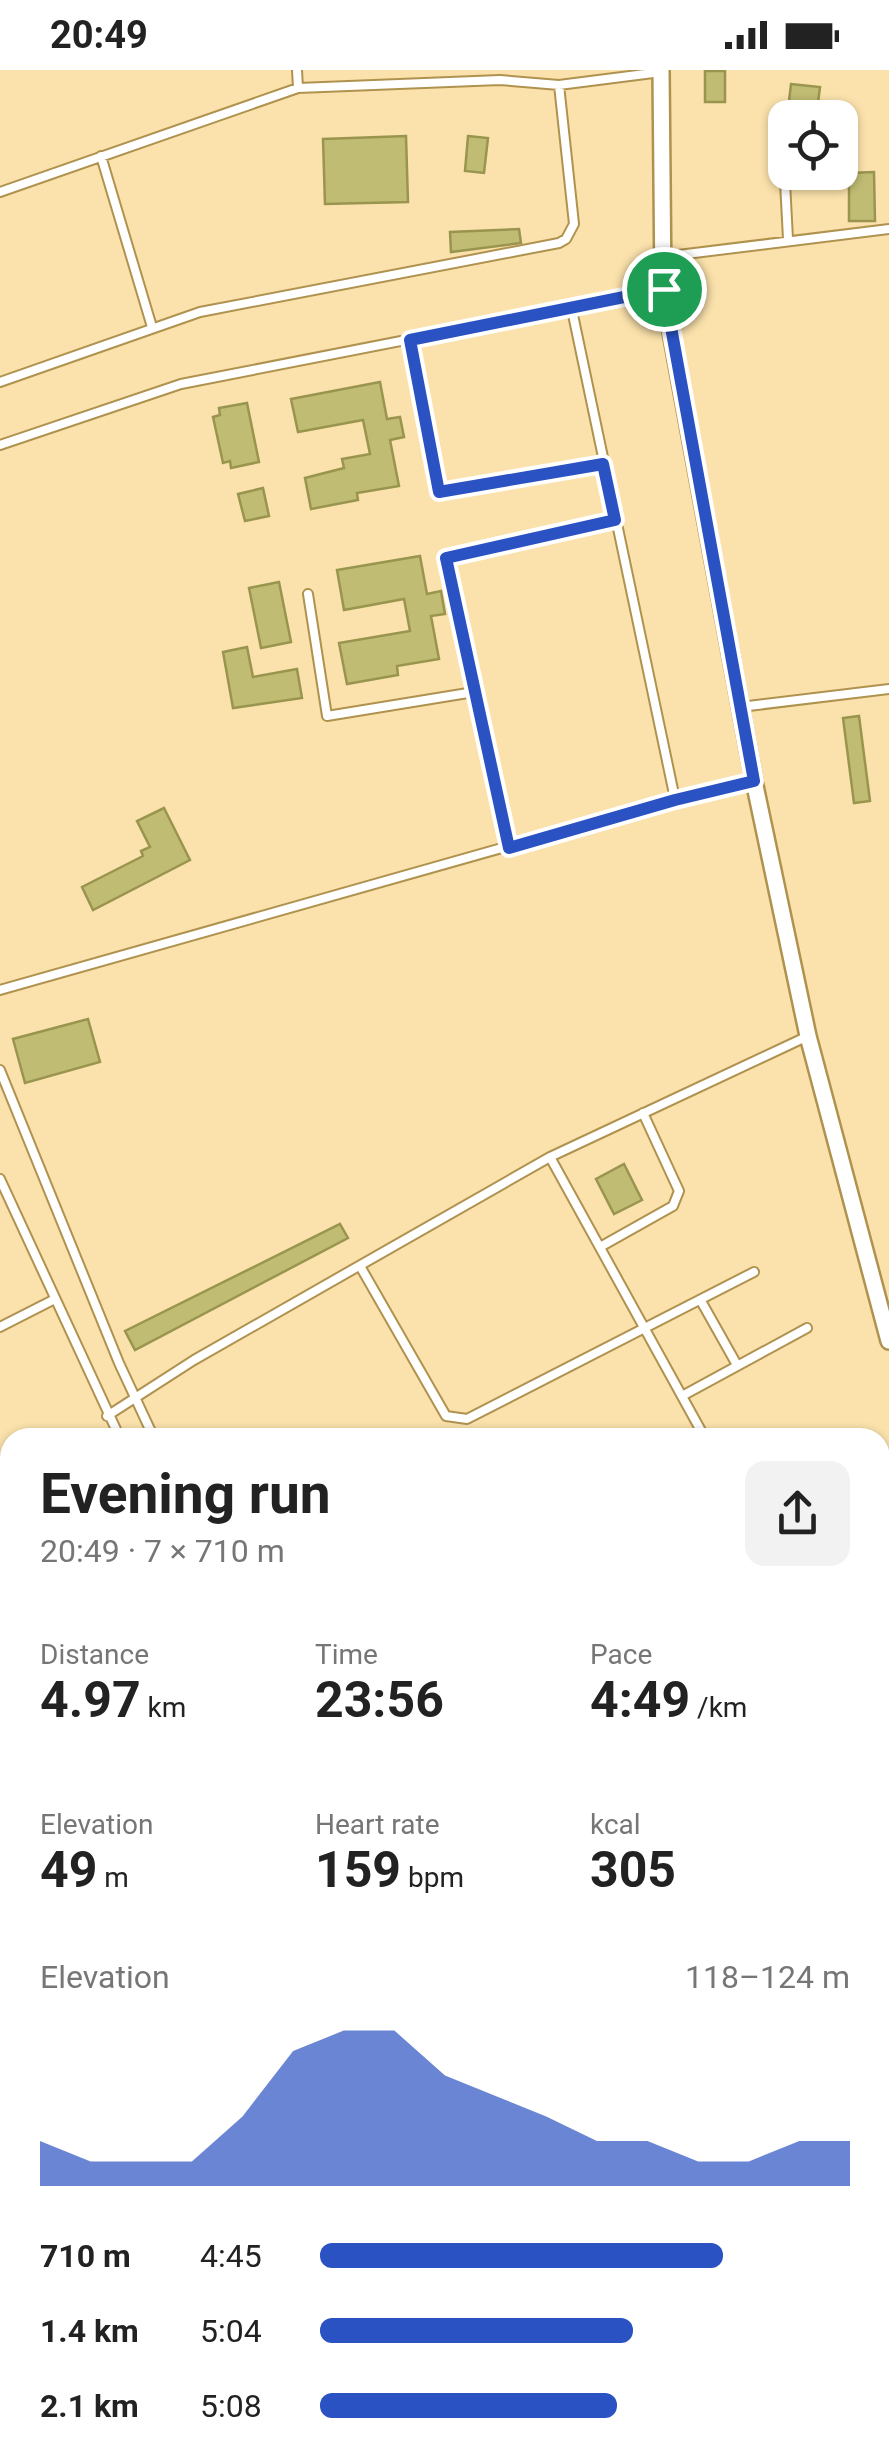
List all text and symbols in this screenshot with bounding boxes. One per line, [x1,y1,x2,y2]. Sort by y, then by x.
text: 20:49 [50,13,148,57]
map controls [768,100,858,190]
button: locate [768,100,858,190]
pin [622,247,707,332]
icon: arrive [637,262,692,317]
button: share [745,1461,850,1566]
text: Evening run [40,1462,331,1526]
text: 20:49 · 7 × 710 m [40,1532,285,1570]
text: Distance [40,1638,149,1671]
text: Time [315,1638,378,1671]
text: Pace [590,1638,652,1671]
text: 4.97 [40,1671,141,1729]
text: 23:56 [315,1671,444,1729]
text: 4:49 [590,1671,690,1729]
text: km [141,1691,186,1724]
text: /km [690,1691,747,1724]
text: Elevation [40,1808,153,1841]
text: Heart rate [315,1808,440,1841]
text: kcal [590,1808,641,1841]
text: 49 [40,1841,97,1899]
text: 159 [315,1841,401,1899]
text: 305 [590,1841,676,1899]
text: m [97,1861,129,1894]
text: bpm [401,1861,464,1894]
text: Elevation [40,1958,170,1996]
text: 118–124 m [685,1958,850,1996]
text: 710 m [40,2237,131,2275]
text: 4:45 [200,2237,262,2275]
text: 1.4 km [40,2312,139,2350]
text: 5:04 [200,2312,262,2350]
text: 2.1 km [40,2387,139,2425]
text: 5:08 [200,2387,262,2425]

